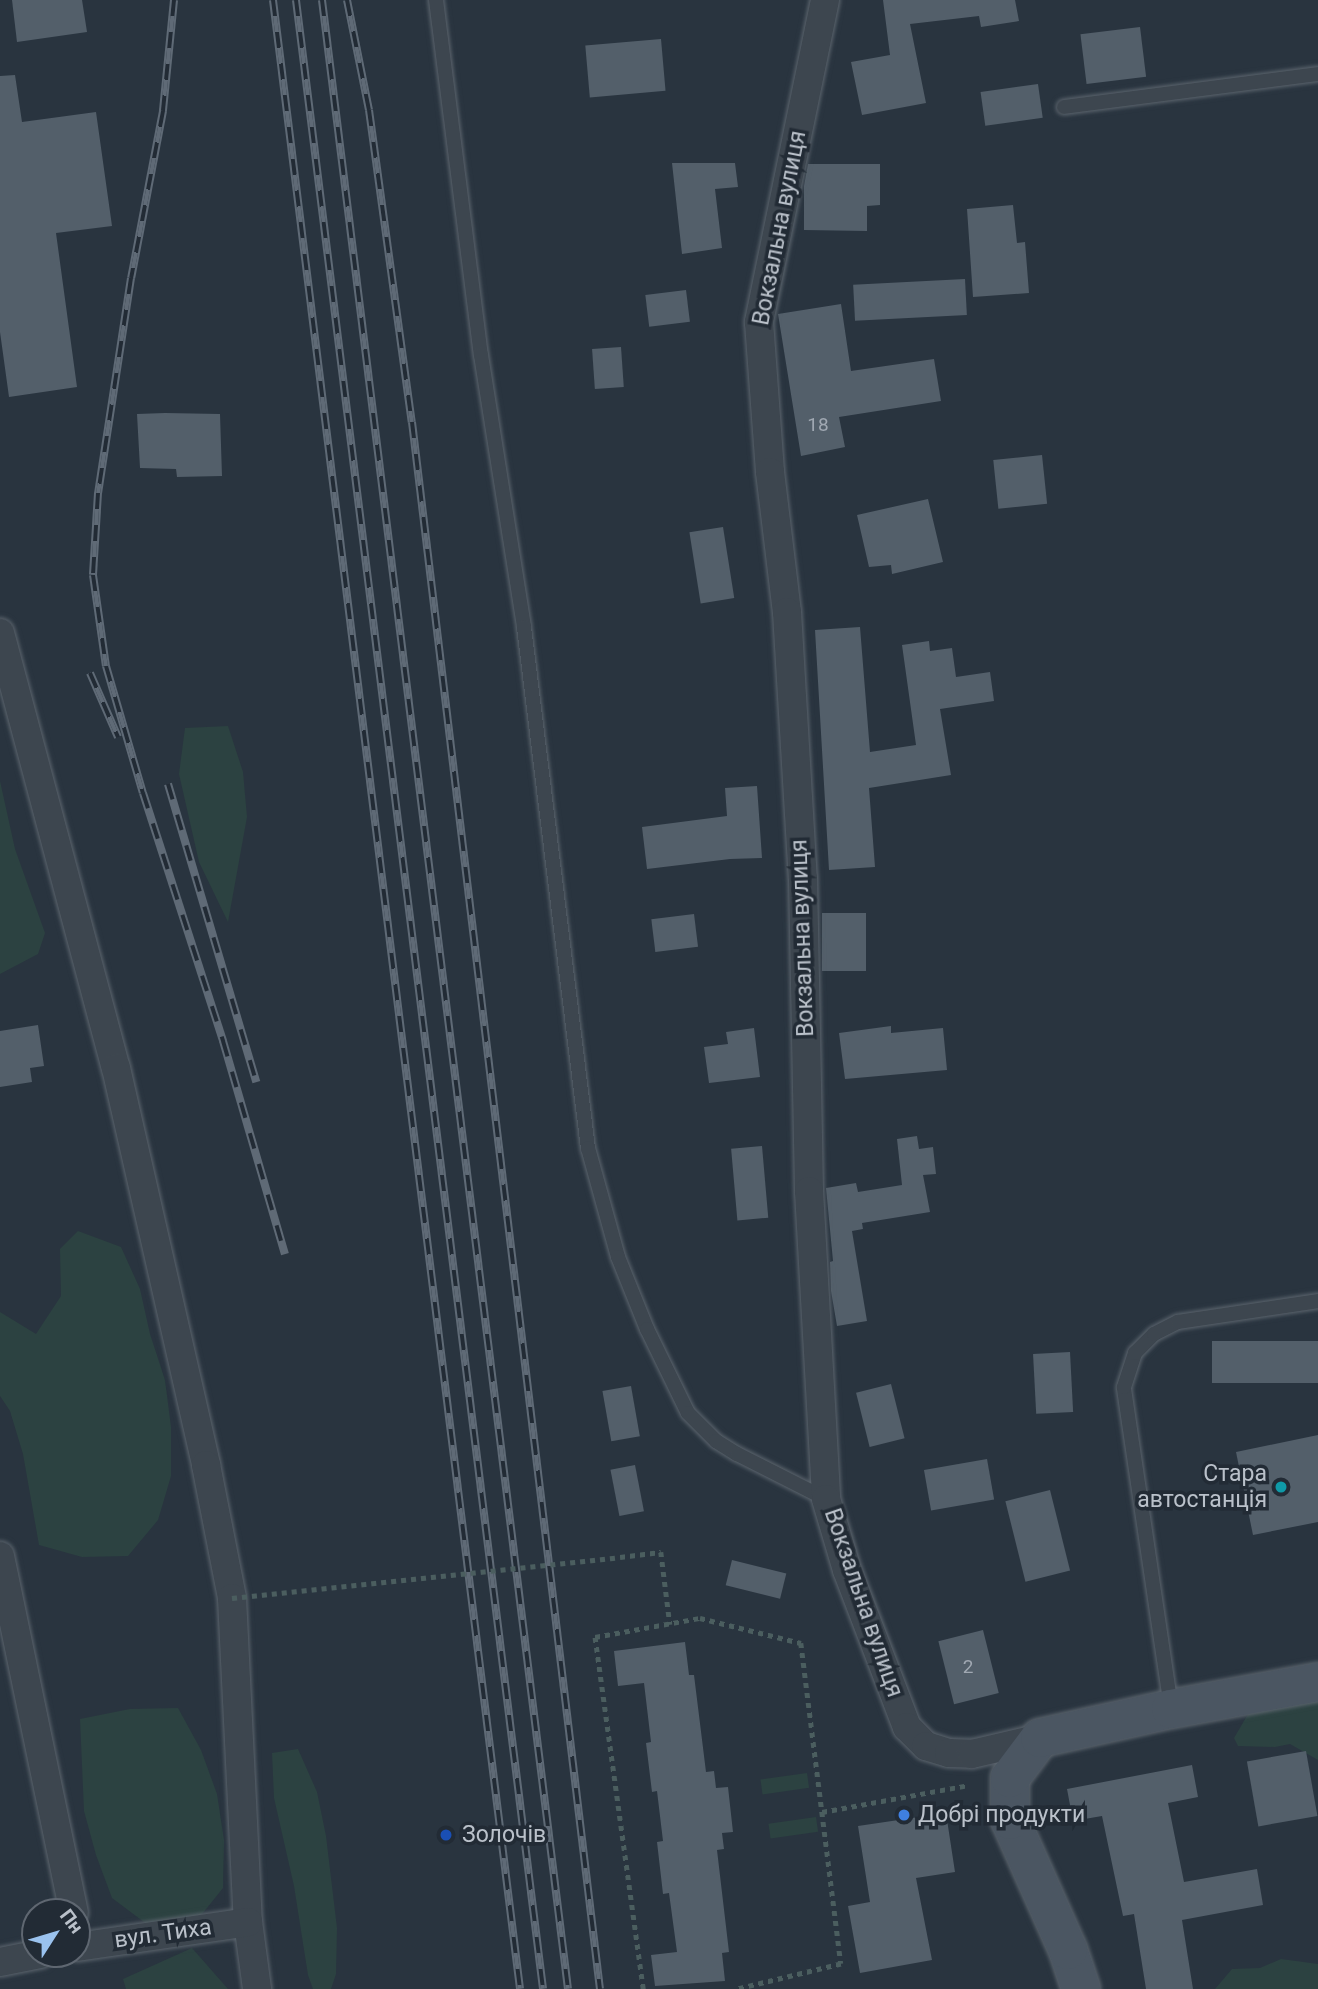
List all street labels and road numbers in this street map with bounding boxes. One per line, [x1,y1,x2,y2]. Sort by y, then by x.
street label: Вокзальна вулиця [748,128,812,328]
street label: Вокзальна вулиця [786,839,820,1037]
street label: Вокзальна вулиця [818,1505,908,1701]
street label: вул. Тиха [112,1914,214,1954]

